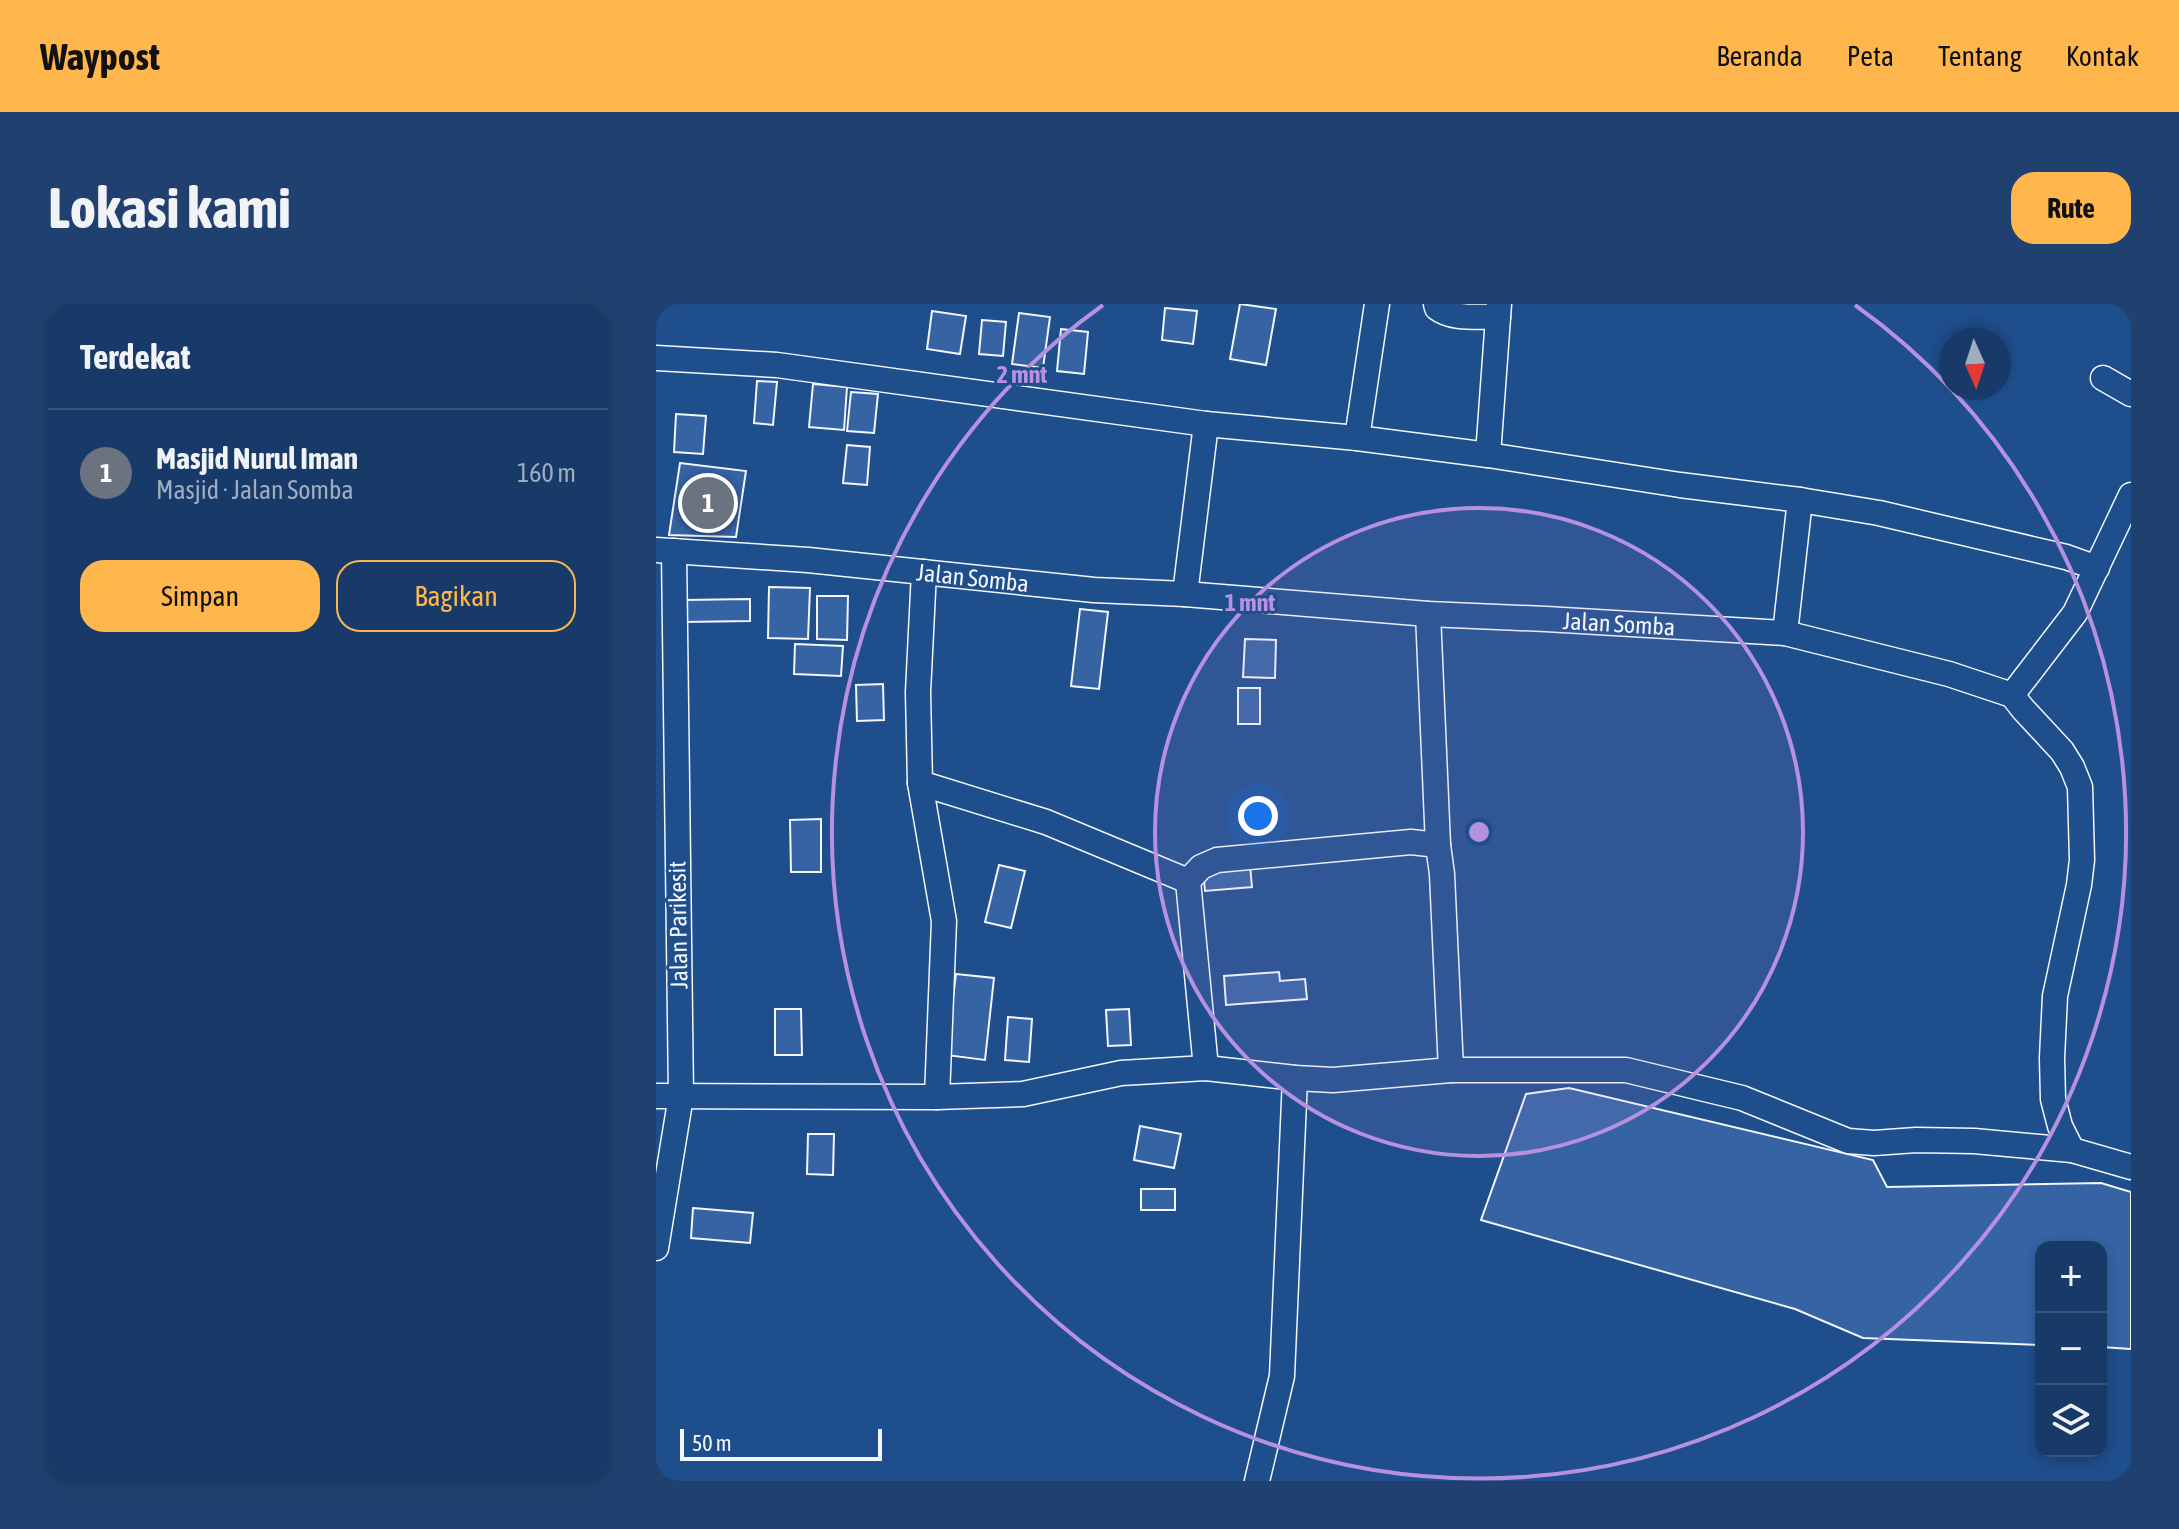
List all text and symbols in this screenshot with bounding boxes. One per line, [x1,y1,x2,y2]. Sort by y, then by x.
text: Waypost [40,35,160,78]
text: Beranda [1716,40,1803,72]
text: Peta [1847,40,1894,72]
text: Tentang [1938,40,2022,72]
text: Kontak [2066,40,2139,72]
button: Rute [2011,172,2131,244]
text: Lokasi kami [48,176,291,240]
north arrow [1939,328,2011,400]
text: Terdekat [80,337,190,376]
text: 2 mnt [997,361,1047,388]
text: Masjid Nurul Iman [156,441,358,475]
text: 1 [100,458,112,488]
text: 160 m [517,458,576,488]
pin: 1 [682,473,734,533]
text: Masjid · Jalan Somba [156,475,354,505]
street label: Jalan Somba [915,558,1030,597]
button: Simpan [80,560,320,632]
button: Bagikan [336,560,576,632]
text: 1 mnt [1225,589,1275,616]
street label: Jalan Somba [1562,607,1676,640]
your location [1238,796,1278,836]
centre of rings [1465,818,1493,846]
street label: Jalan Parikesit [663,861,693,989]
map controls [2035,1241,2107,1457]
button: + [2035,1241,2107,1313]
button: − [2035,1313,2107,1385]
button: layers [2035,1385,2107,1457]
scale bar [680,1425,882,1461]
text: 50 m [692,1430,732,1456]

